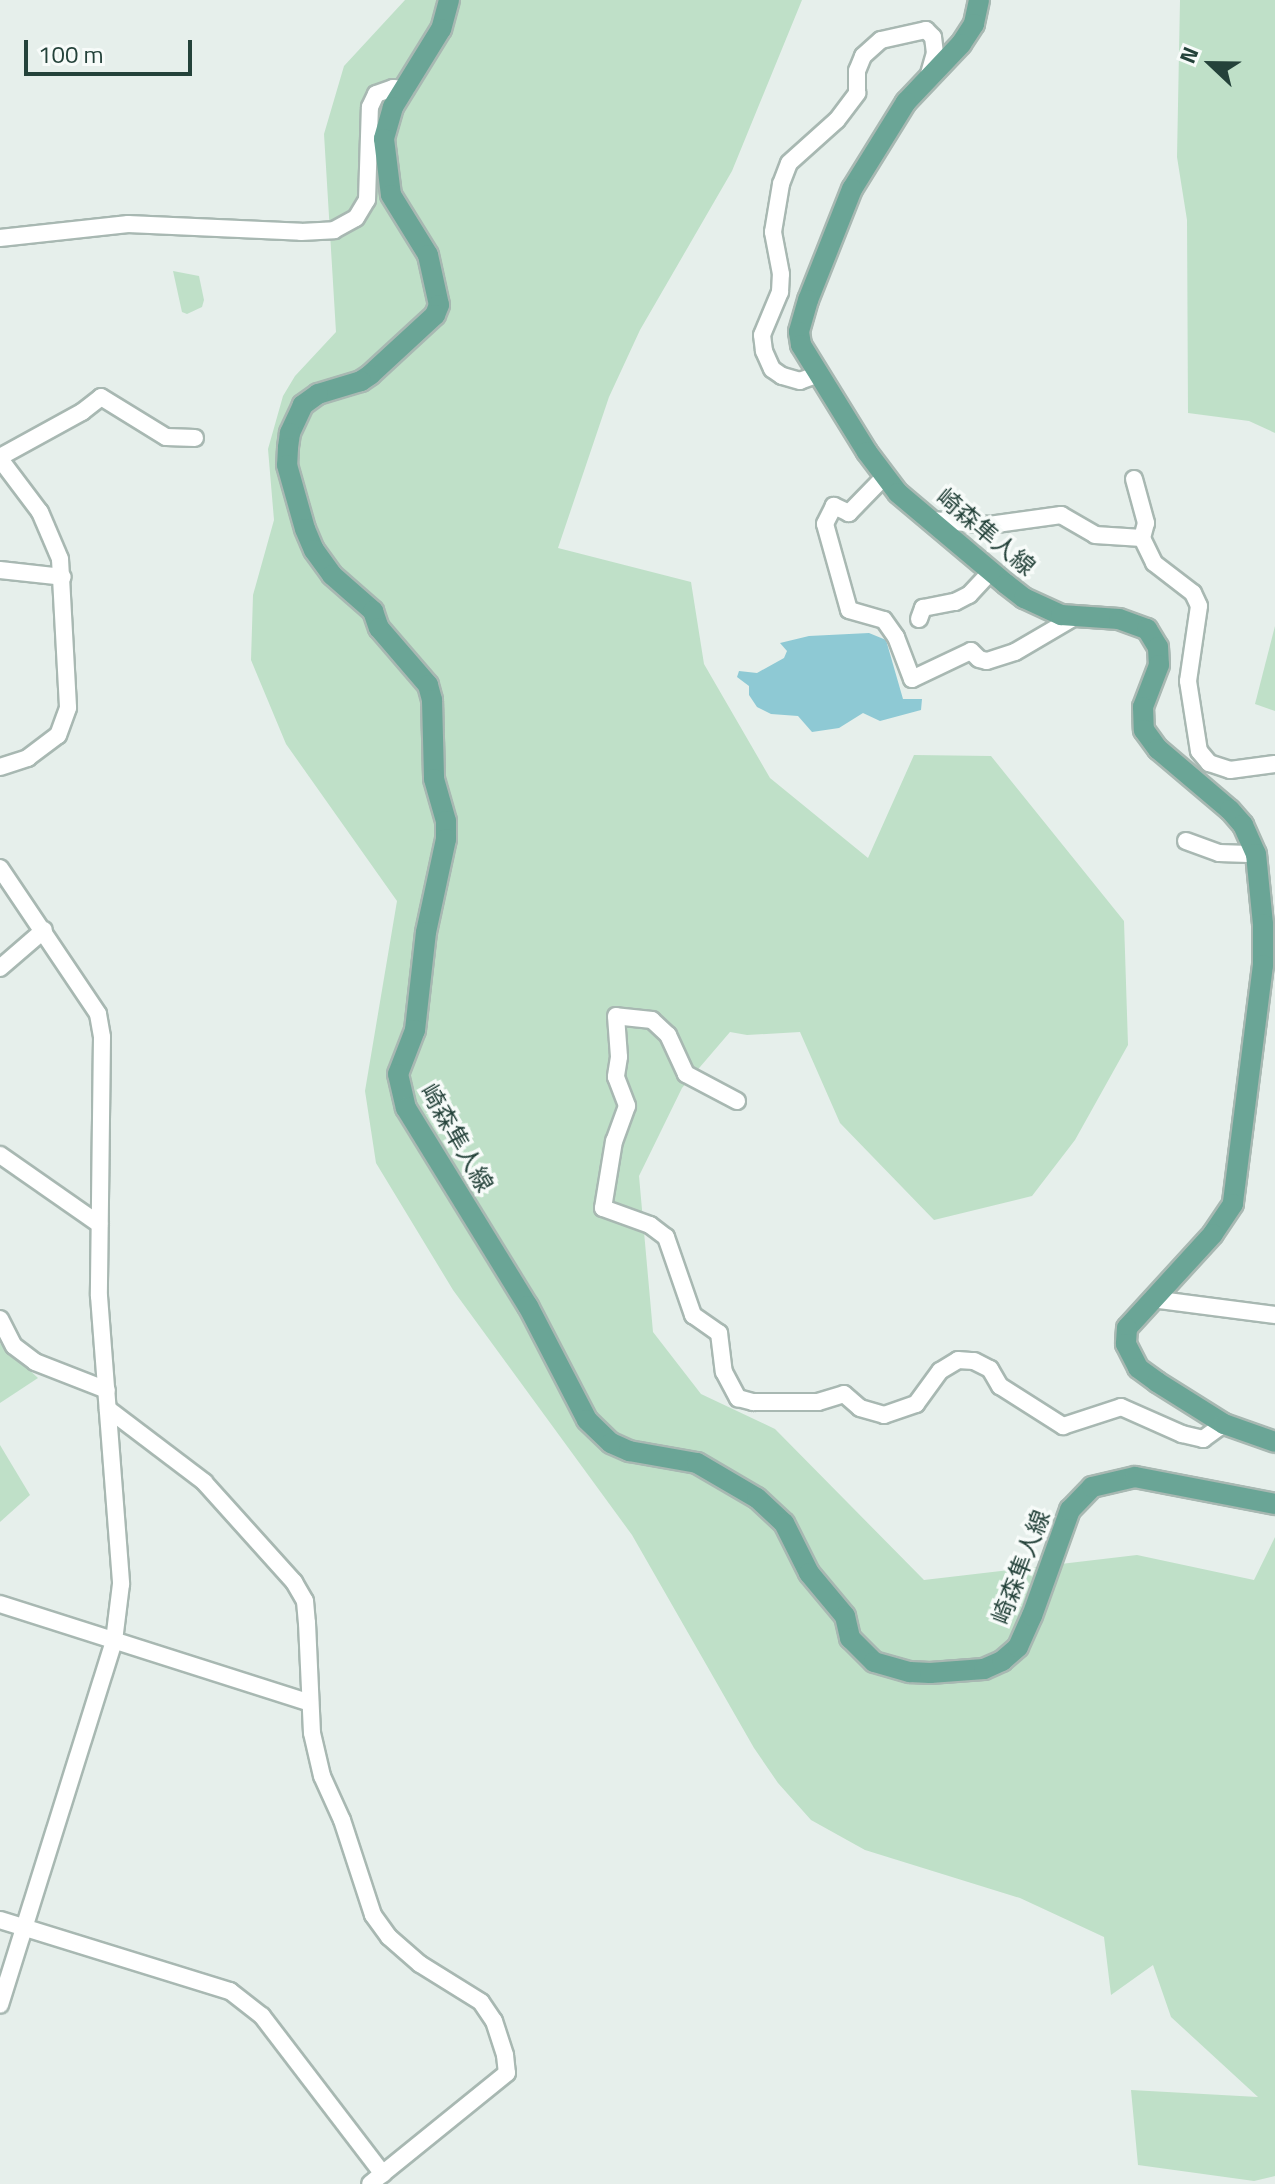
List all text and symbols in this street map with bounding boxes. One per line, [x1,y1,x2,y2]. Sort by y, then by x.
scale bar [28,24,196,74]
north arrow [1171,24,1251,104]
text: 100 m [38,36,104,72]
text: N [1170,42,1207,68]
street label: 崎森隼人線 [931,482,1041,582]
street label: 崎森隼人線 [415,1079,499,1197]
street label: 崎森隼人線 [986,1506,1056,1628]

